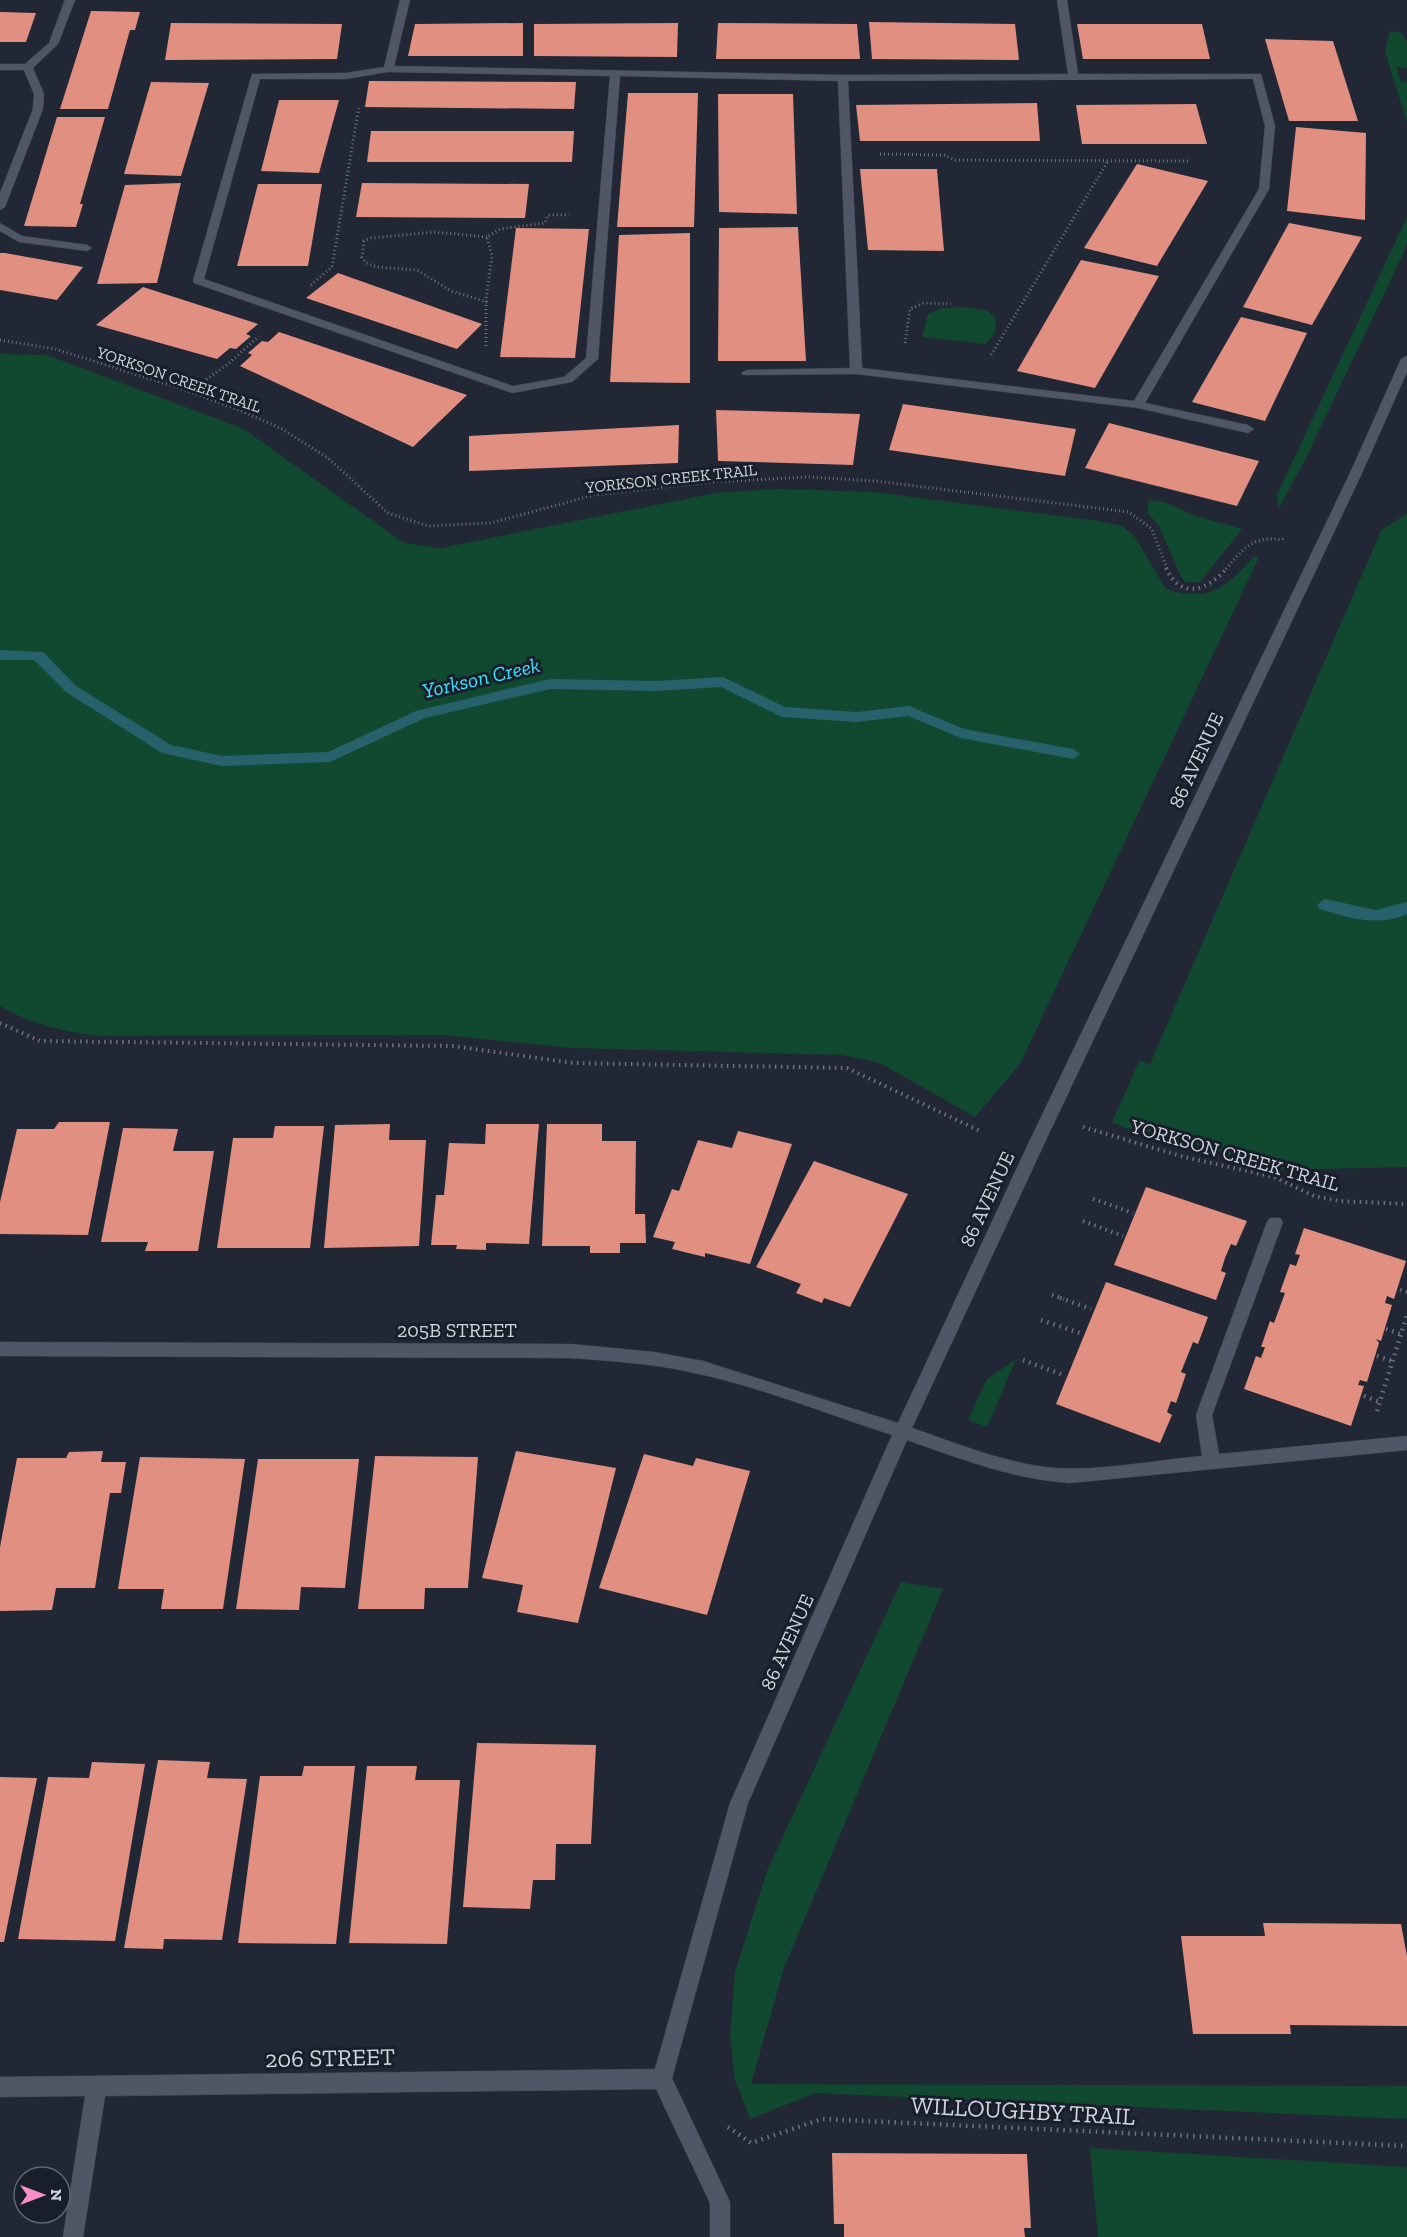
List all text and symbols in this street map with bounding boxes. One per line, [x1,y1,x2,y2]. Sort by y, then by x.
street label: YORKSON CREEK TRAIL [93,342,264,417]
street label: YORKSON CREEK TRAIL [583,460,758,497]
water label: Yorkson Creek [420,652,542,703]
street label: 86 AVENUE [1163,708,1229,812]
street label: YORKSON CREEK TRAIL [1127,1113,1342,1196]
street label: 86 AVENUE [954,1147,1020,1251]
street label: 205B STREET [397,1318,517,1342]
street label: 86 AVENUE [755,1590,819,1694]
street label: 206 STREET [265,2042,395,2073]
street label: WILLOUGHBY TRAIL [910,2090,1136,2131]
north arrow [12,2165,72,2225]
text: N [47,2189,66,2201]

